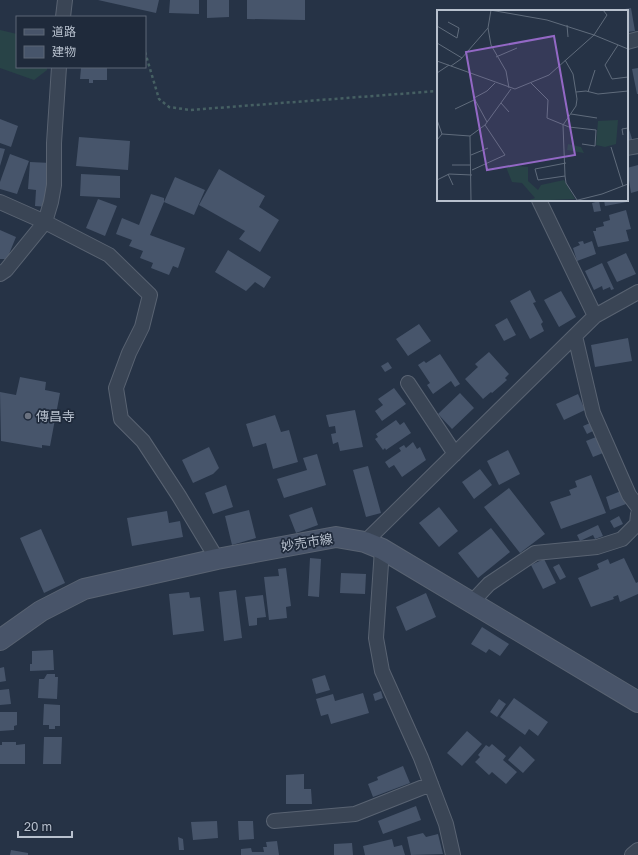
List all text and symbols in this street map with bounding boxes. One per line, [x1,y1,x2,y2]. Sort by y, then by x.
inset map [437,10,628,201]
legend [16,16,146,68]
text: 道路 [52,24,76,39]
text: 建物 [52,44,76,59]
place label: 傳昌寺 [36,408,75,424]
marker: 傳昌寺 [23,411,33,421]
street label: 妙売市線 [280,530,334,554]
scale bar [18,813,72,839]
text: 20 m [24,819,52,834]

